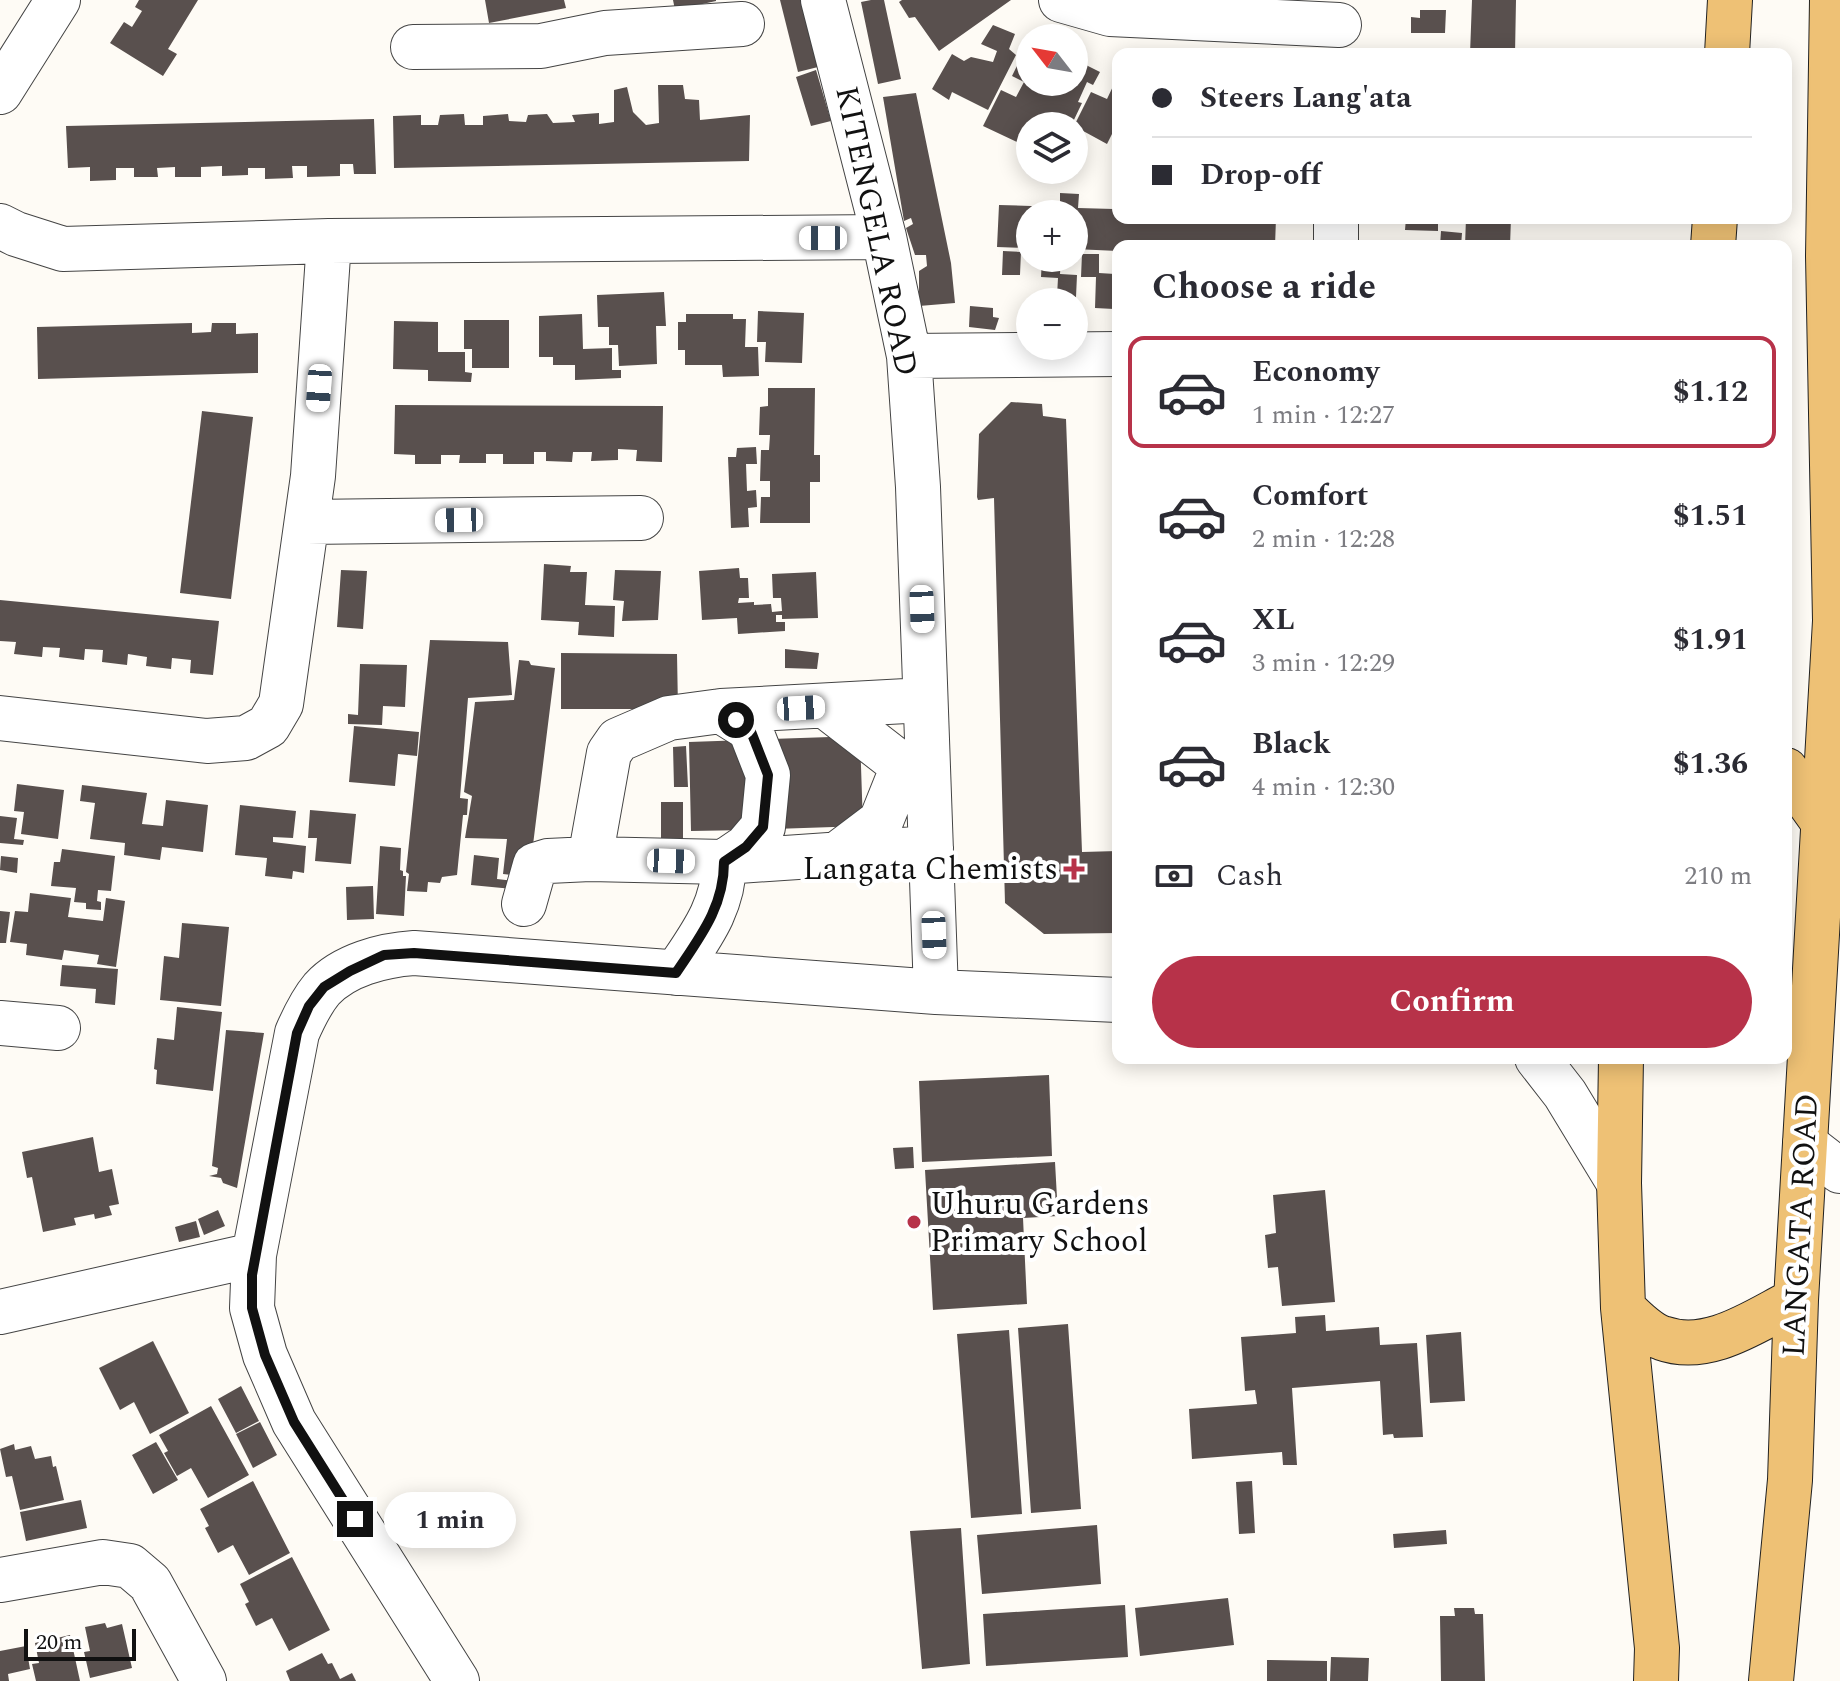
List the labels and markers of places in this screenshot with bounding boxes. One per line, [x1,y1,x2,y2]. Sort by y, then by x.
place label: Langata Chemists [803,845,1058,894]
marker: Langata Chemists [1065,860,1083,878]
place label: Uhuru Gardens Primary School [930,1180,1150,1266]
marker: Uhuru Gardens Primary School [905,1213,923,1231]

